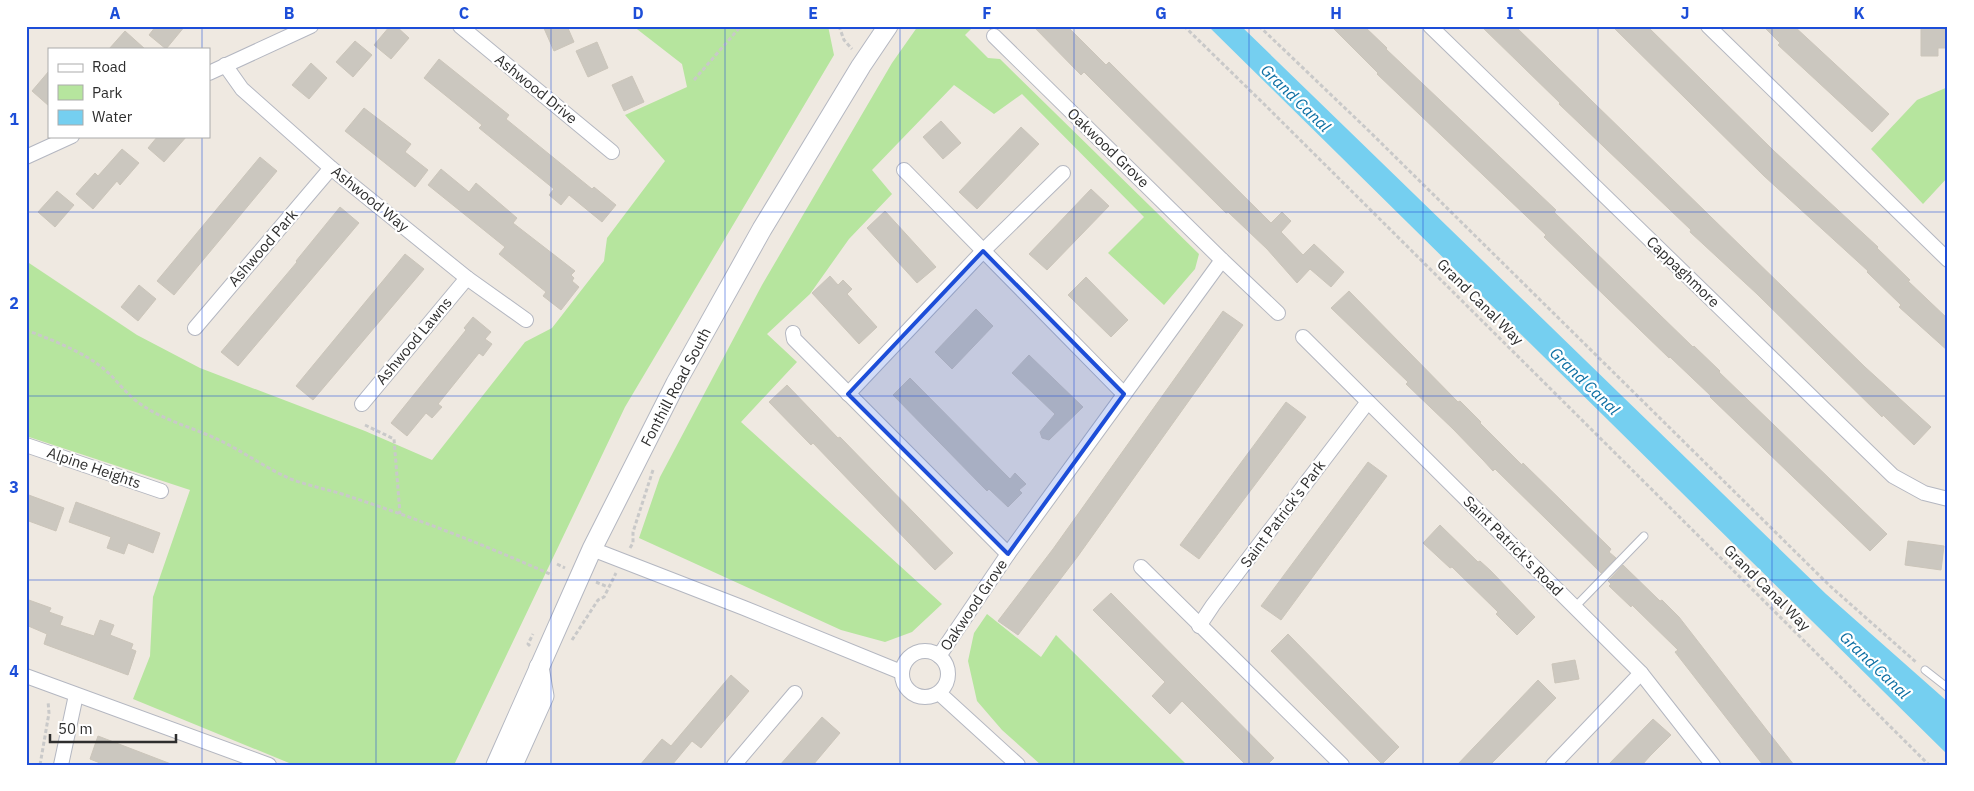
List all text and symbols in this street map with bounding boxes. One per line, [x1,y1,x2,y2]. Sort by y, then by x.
text: A [110,3,121,23]
text: B [284,3,295,23]
text: C [459,3,469,23]
text: D [632,3,644,23]
text: E [808,3,818,23]
text: F [982,3,992,23]
text: G [1155,3,1167,23]
text: H [1330,3,1342,23]
text: I [1507,3,1514,23]
text: J [1681,3,1689,23]
text: K [1853,3,1865,23]
legend [48,48,210,138]
street label: Ashwood Drive [491,50,581,128]
text: Road [92,57,127,76]
water label: Grand Canal [1257,60,1336,137]
text: Park [92,83,122,102]
street label: Oakwood Grove [1063,104,1153,192]
text: Water [92,107,133,126]
text: 1 [9,109,19,129]
street label: Ashwood Way [328,161,413,236]
street label: Ashwood Park [224,205,301,290]
street label: Cappaghmore [1643,232,1724,311]
street label: Grand Canal Way [1433,254,1528,349]
text: 2 [9,293,19,313]
street label: Ashwood Lawns [371,293,456,388]
street label: Fonthill Road South [636,324,715,449]
water label: Grand Canal [1546,343,1625,420]
street label: Alpine Heights [45,443,144,492]
street label: Saint Patrick's Park [1236,456,1329,571]
text: 3 [9,477,19,497]
street label: Saint Patrick's Road [1459,492,1567,600]
street label: Grand Canal Way [1720,540,1815,635]
street label: Oakwood Grove [936,555,1011,654]
water label: Grand Canal [1836,627,1915,704]
text: 4 [9,661,19,681]
scale bar [50,711,176,743]
text: 50 m [58,719,93,738]

